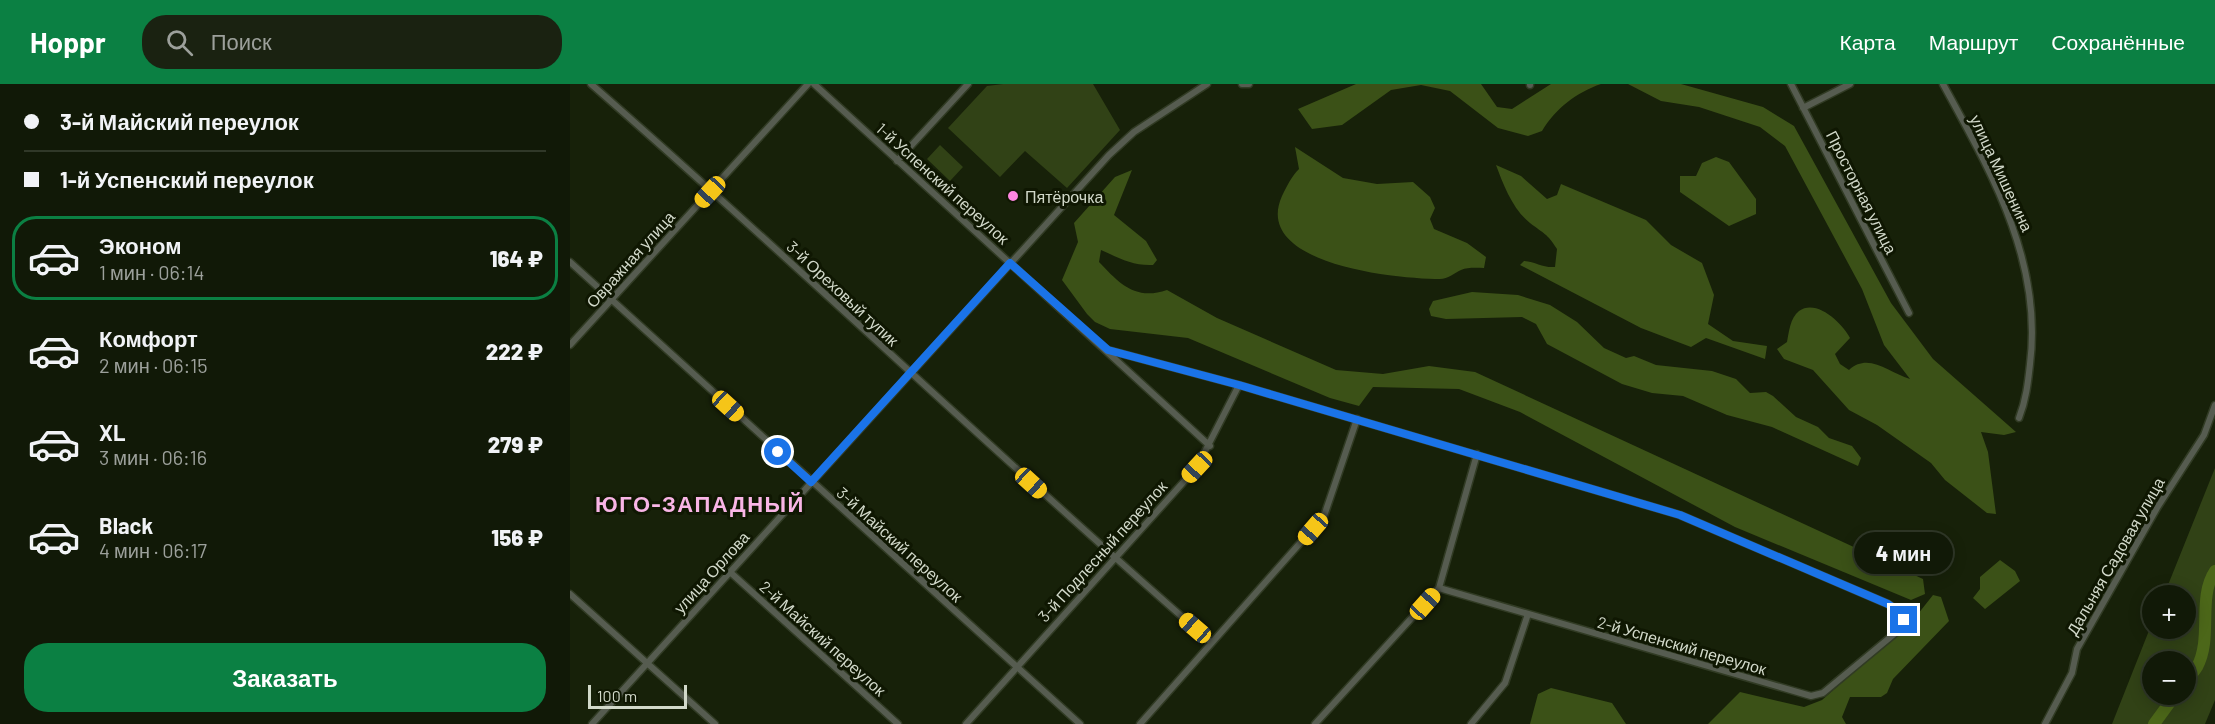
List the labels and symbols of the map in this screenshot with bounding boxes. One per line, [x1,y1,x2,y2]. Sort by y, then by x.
street label: улица Мишенина [1967,112,2037,235]
street label: 1-й Успенский переулок [873,118,1014,248]
street label: Просторная улица [1823,127,1901,257]
car [691,173,729,211]
place label: Пятёрочка [1025,187,1104,206]
marker: Пятёрочка [1006,189,1020,203]
street label: Овражная улица [582,207,678,311]
street label: 3-й Ореховый тупик [783,236,903,350]
car [709,387,747,425]
route start [764,438,791,465]
car [1178,448,1216,486]
car [1012,464,1050,502]
street label: Дальняя Садовая улица [2062,474,2168,638]
street label: 3-й Подлесный переулок [1034,476,1171,625]
street label: 3-й Майский переулок [833,483,967,606]
district label: ЮГО-ЗАПАДНЫЙ [595,490,805,517]
car [1294,510,1332,548]
street label: улица Орлова [669,527,753,617]
callout: 4 мин [1854,533,1954,575]
street label: 2-й Майский переулок [756,577,891,700]
car [1406,585,1444,623]
route end [1890,606,1917,633]
car [1176,609,1214,647]
street label: 2-й Успенский переулок [1595,612,1770,679]
scale bar [588,682,687,710]

